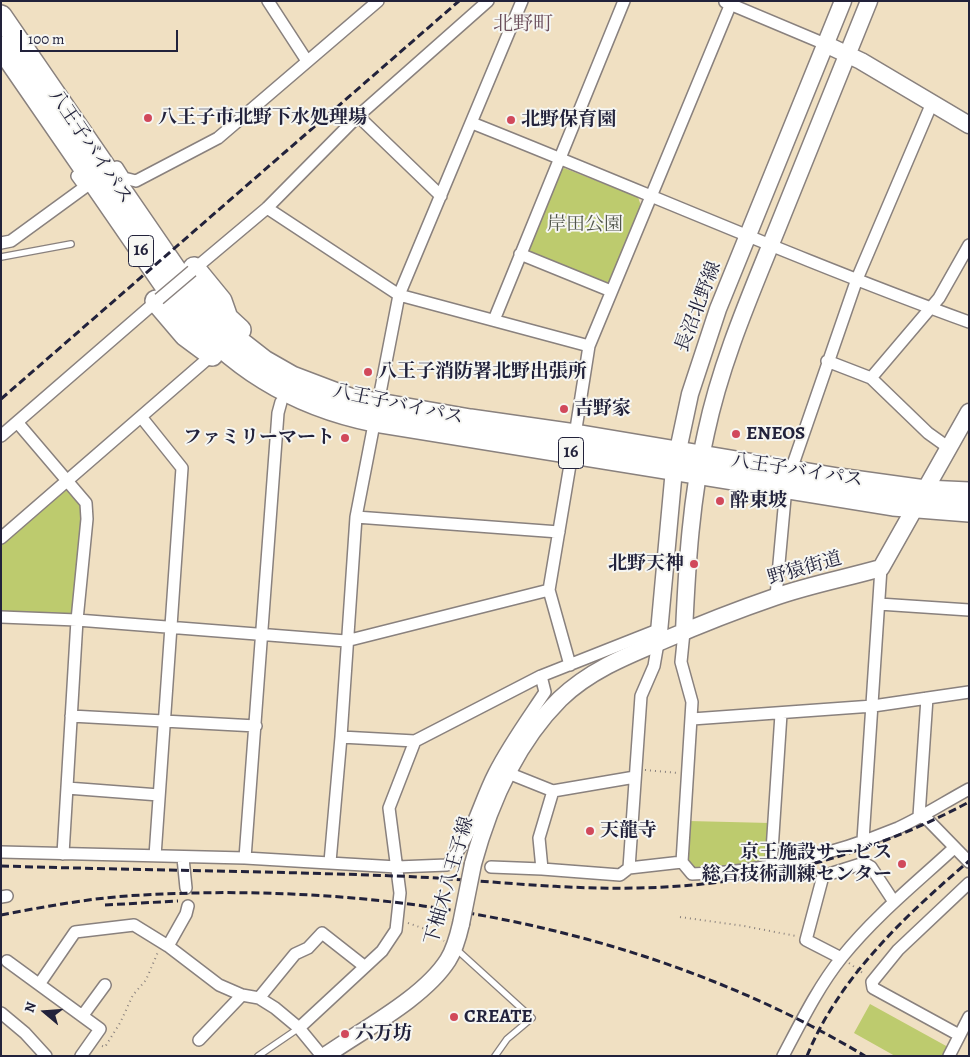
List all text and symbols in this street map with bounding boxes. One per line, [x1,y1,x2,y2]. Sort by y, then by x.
district label: 北野町 [493,13,553,37]
scale bar [22,20,180,52]
text: 100 m [28,29,65,49]
street label: 八王子バイパス [43,85,137,209]
place label: 八王子市北野下水処理場 [158,107,367,129]
place label: 北野保育園 [521,109,616,131]
marker: 八王子市北野下水処理場 [142,112,154,124]
marker: 北野保育園 [505,114,517,126]
park label: 岸田公園 [547,214,623,236]
road number: 16 [128,236,154,266]
street label: 長沼北野線 [671,259,727,355]
place label: 八王子消防署北野出張所 [378,361,587,383]
marker: 八王子消防署北野出張所 [362,366,374,378]
street label: 八王子バイパス [331,380,465,430]
place label: 吉野家 [574,398,631,420]
marker: 吉野家 [558,403,570,415]
place label: ENEOS [746,423,805,445]
place label: ファミリーマート [183,427,335,449]
marker: ENEOS [730,428,742,440]
marker: ファミリーマート [339,432,351,444]
road number: 16 [558,438,584,468]
street label: 八王子バイパス [730,449,864,493]
place label: 酔東坡 [730,490,787,512]
marker: 酔東坡 [714,495,726,507]
street label: 野猿街道 [765,548,845,590]
place label: 北野天神 [608,553,684,575]
marker: 北野天神 [688,558,700,570]
street label: 下柚木八王子線 [421,814,479,948]
place label: 天龍寺 [600,820,657,842]
marker: 天龍寺 [584,825,596,837]
place label: 京王施設サービス 総合技術訓練センター [702,842,892,886]
marker: 京王施設サービス 総合技術訓練センター [896,858,908,870]
north arrow [20,987,70,1037]
text: N [20,999,41,1015]
place label: CREATE [464,1006,533,1028]
marker: CREATE [448,1011,460,1023]
place label: 六万坊 [355,1023,412,1045]
marker: 六万坊 [339,1028,351,1040]

